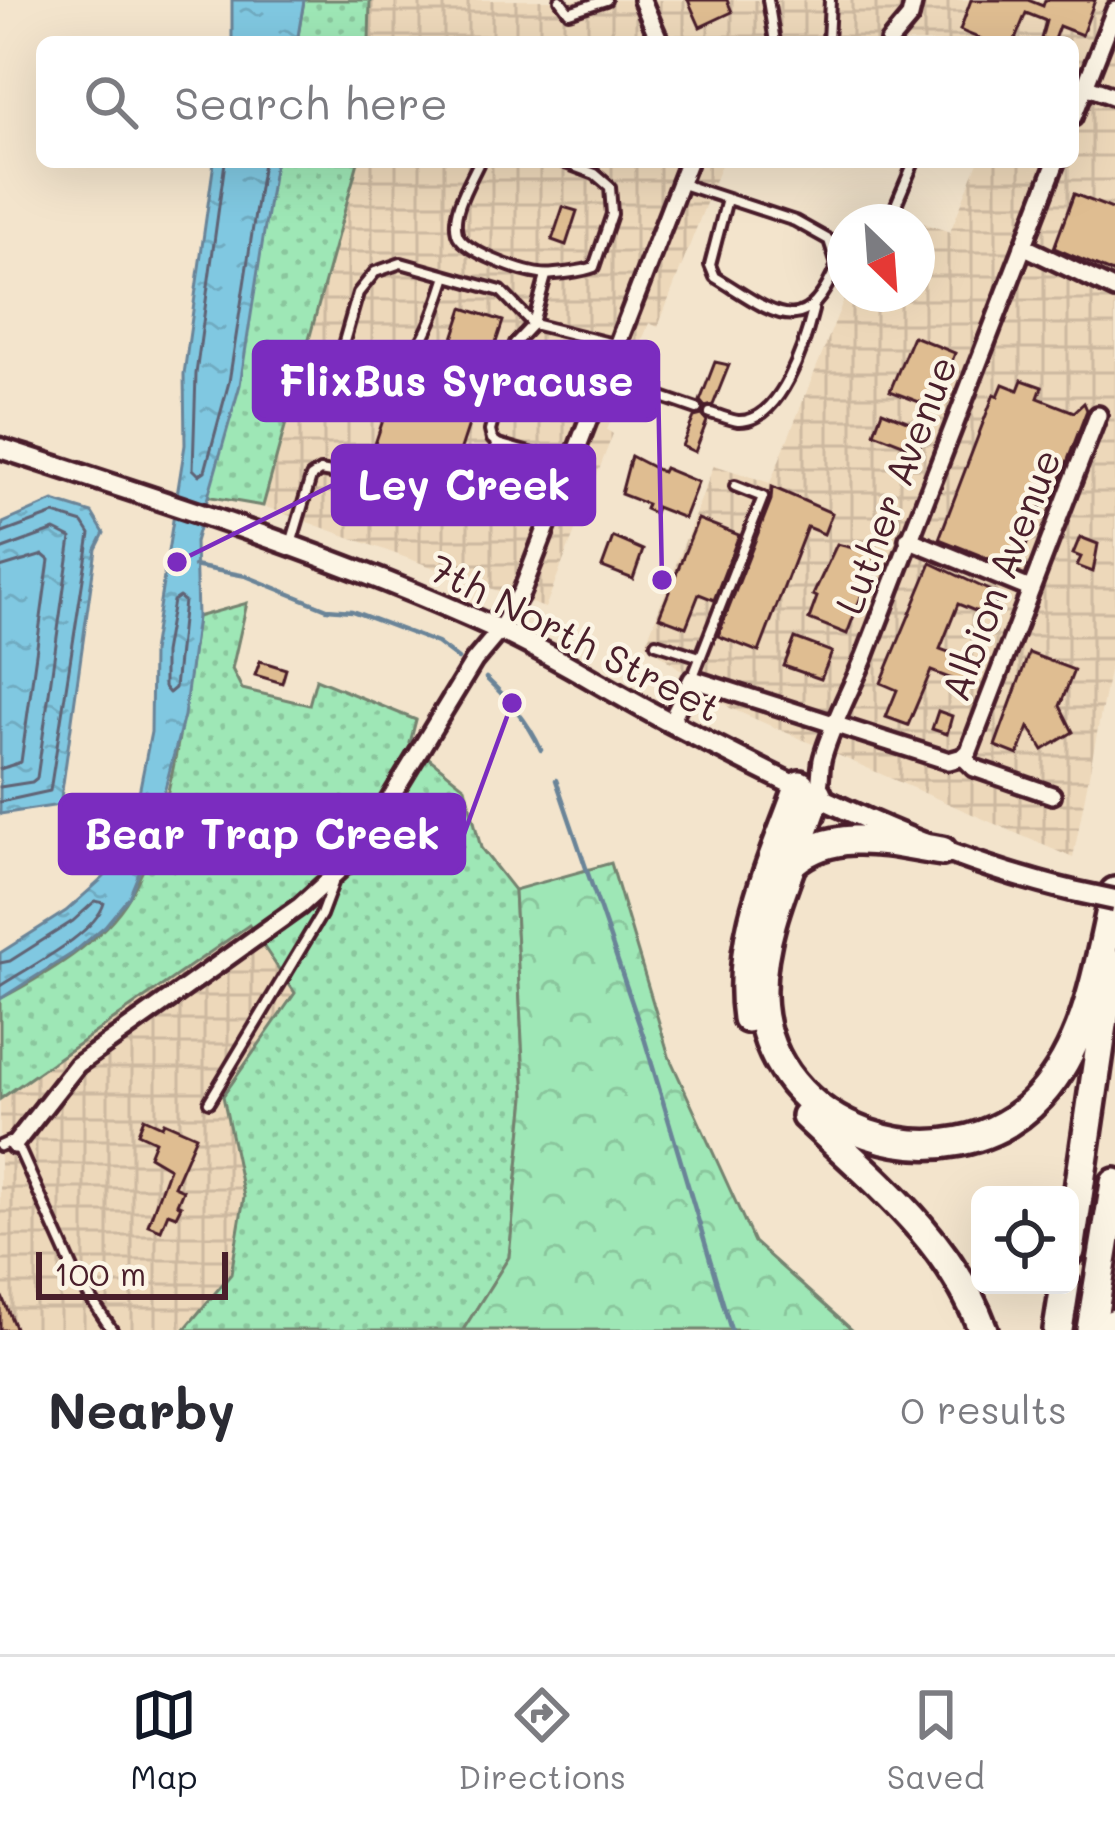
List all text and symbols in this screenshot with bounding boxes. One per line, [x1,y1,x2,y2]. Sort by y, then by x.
search box [36,36,1079,168]
icon: search [78,69,144,135]
text: Search here [174,73,448,131]
north arrow [827,204,935,312]
callout: FlixBus Syracuse [254,342,658,420]
street label: Luther Avenue [822,348,967,621]
text: FlixBus Syracuse [278,352,634,407]
street label: Albion Avenue [928,441,1071,708]
callout: Ley Creek [333,446,594,524]
text: Ley Creek [357,456,571,511]
street label: 7th North Street [421,541,730,732]
callout: Bear Trap Creek [60,795,464,873]
text: Bear Trap Creek [84,805,440,860]
map controls [971,1186,1079,1294]
button: locate [971,1186,1079,1294]
scale bar [36,1246,228,1299]
text: 100 m [54,1251,146,1294]
text: Nearby [48,1375,235,1442]
text: 0 results [901,1383,1067,1434]
tab: Map [130,1682,198,1797]
tab: Directions [458,1682,626,1797]
tab: Saved [887,1682,985,1797]

